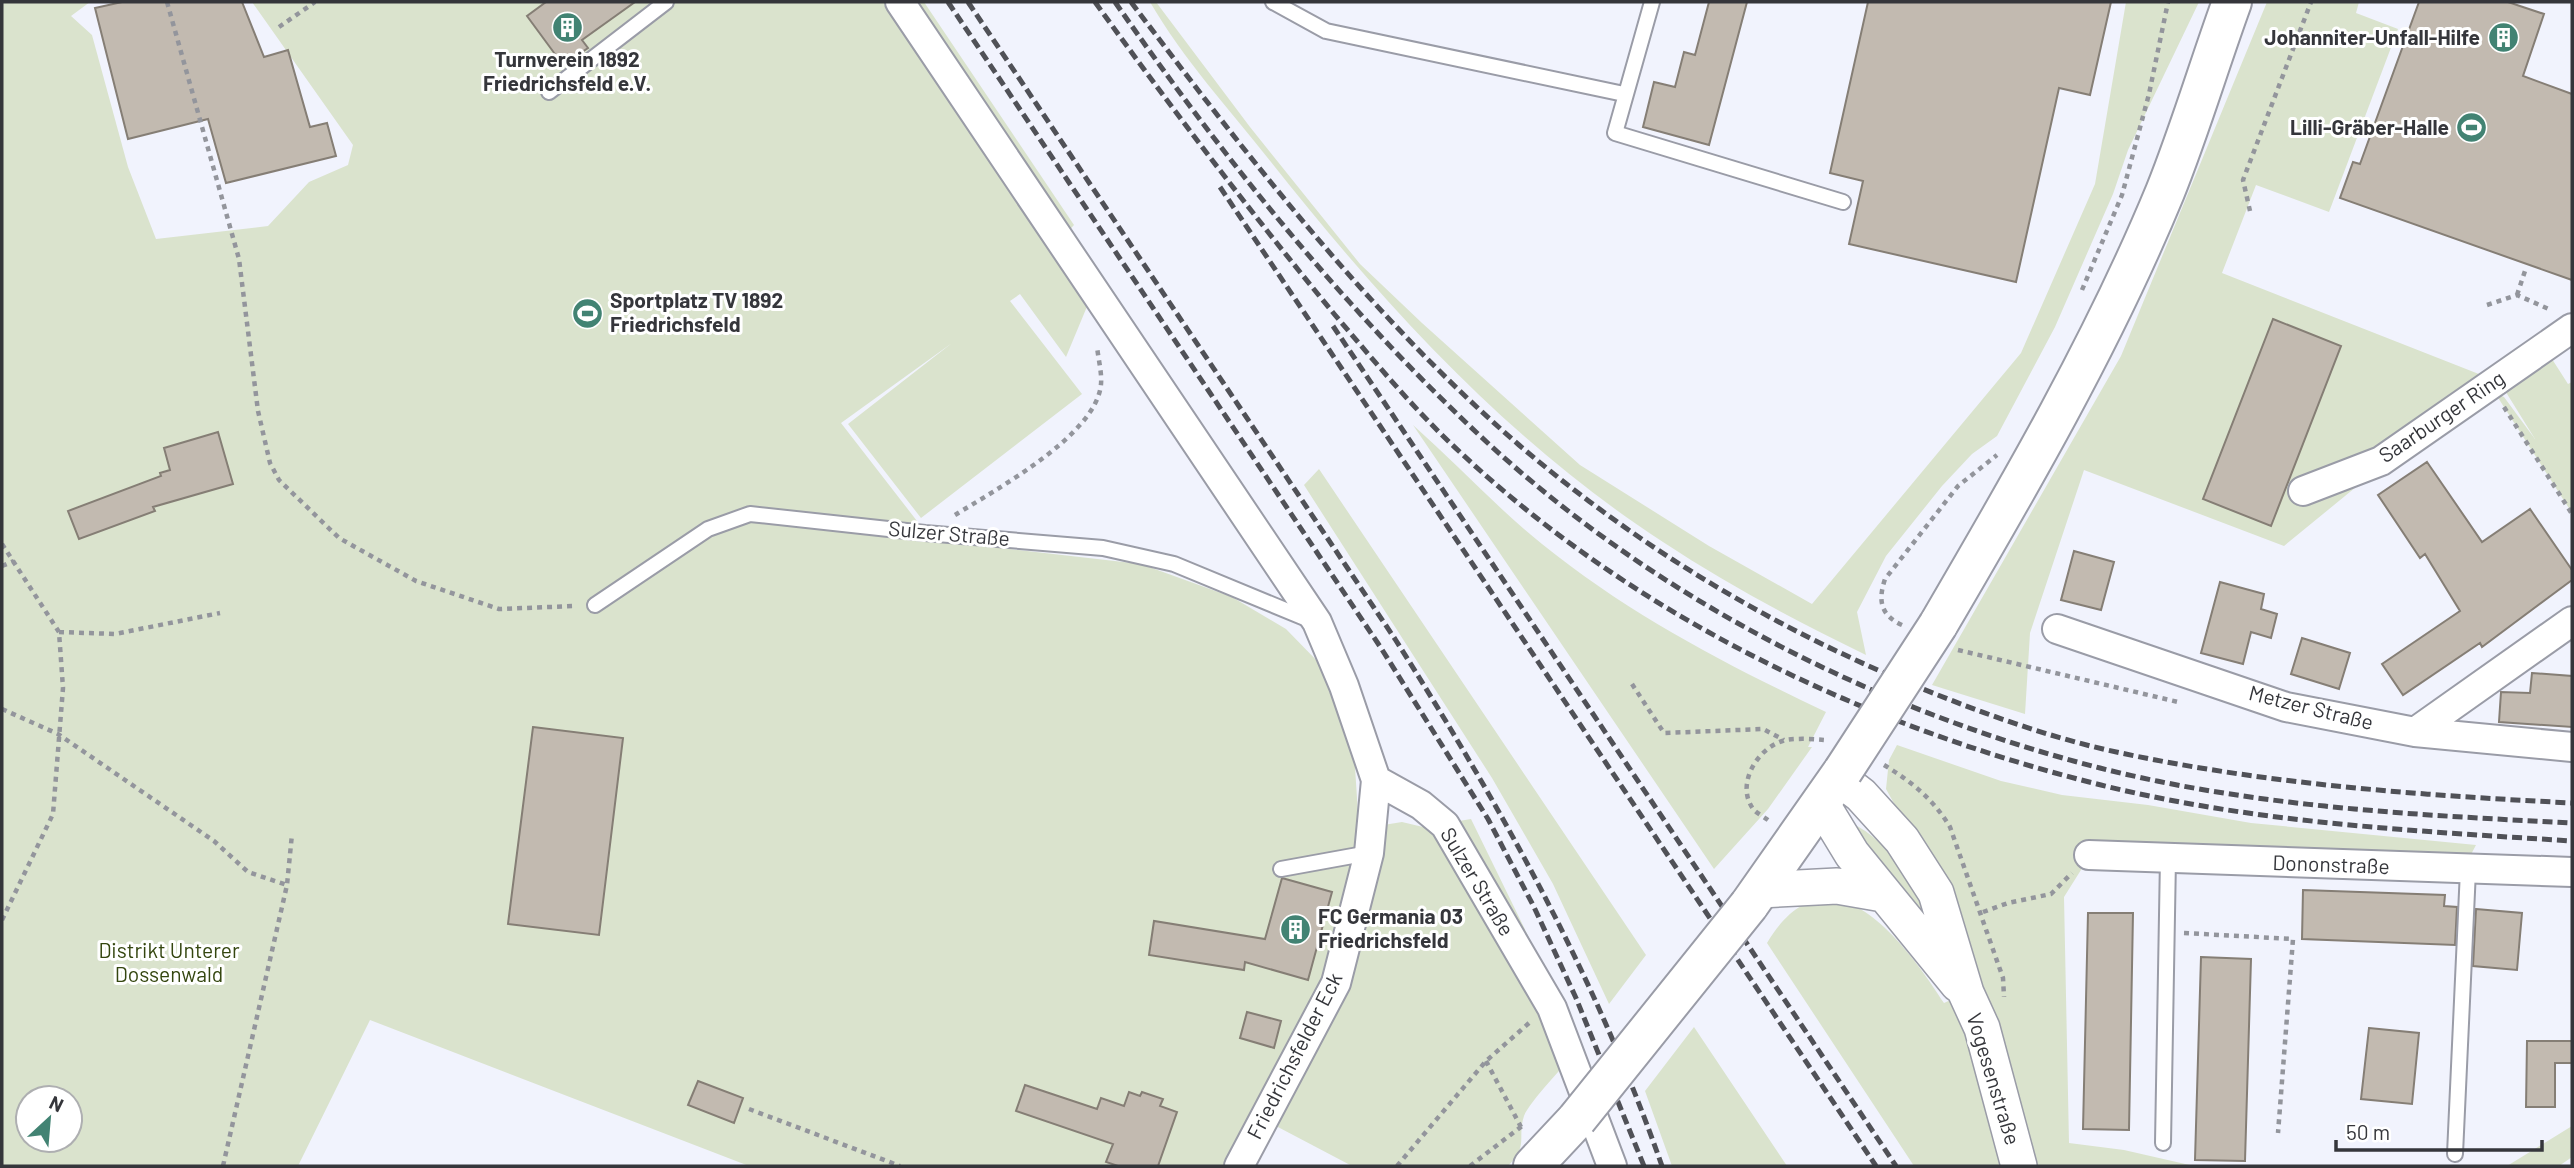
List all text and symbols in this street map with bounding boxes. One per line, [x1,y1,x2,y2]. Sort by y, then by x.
building icon: Turnverein 1892 Friedrichsfeld e.V. [550,11,584,45]
building icon: Johanniter-Unfall-Hilfe [2486,21,2520,55]
place label: Johanniter-Unfall-Hilfe [2264,24,2480,49]
place label: Turnverein 1892 Friedrichsfeld e.V. [483,46,651,95]
sports icon: Lilli-Gräber-Halle [2455,111,2489,145]
place label: Lilli-Gräber-Halle [2290,114,2449,139]
place label: Sportplatz TV 1892 Friedrichsfeld [610,287,783,336]
sports icon: Sportplatz TV 1892 Friedrichsfeld [570,296,604,330]
street label: Saarburger Ring [2373,364,2509,467]
street label: Sulzer Straße [887,515,1011,550]
street label: Metzer Straße [2247,679,2376,734]
street label: Sulzer Straße [1436,823,1520,940]
street label: Dononstraße [2272,849,2390,878]
place label: FC Germania 03 Friedrichsfeld [1318,903,1463,952]
building icon: FC Germania 03 Friedrichsfeld [1278,912,1312,946]
park label: Distrikt Unterer Dossenwald [98,937,240,986]
street label: Friedrichsfelder Eck [1241,968,1347,1143]
street label: Vogesenstraße [1963,1010,2026,1148]
north arrow [14,1084,84,1154]
text: N [46,1090,67,1116]
scale bar [2336,1108,2542,1152]
text: 50 m [2346,1119,2390,1144]

